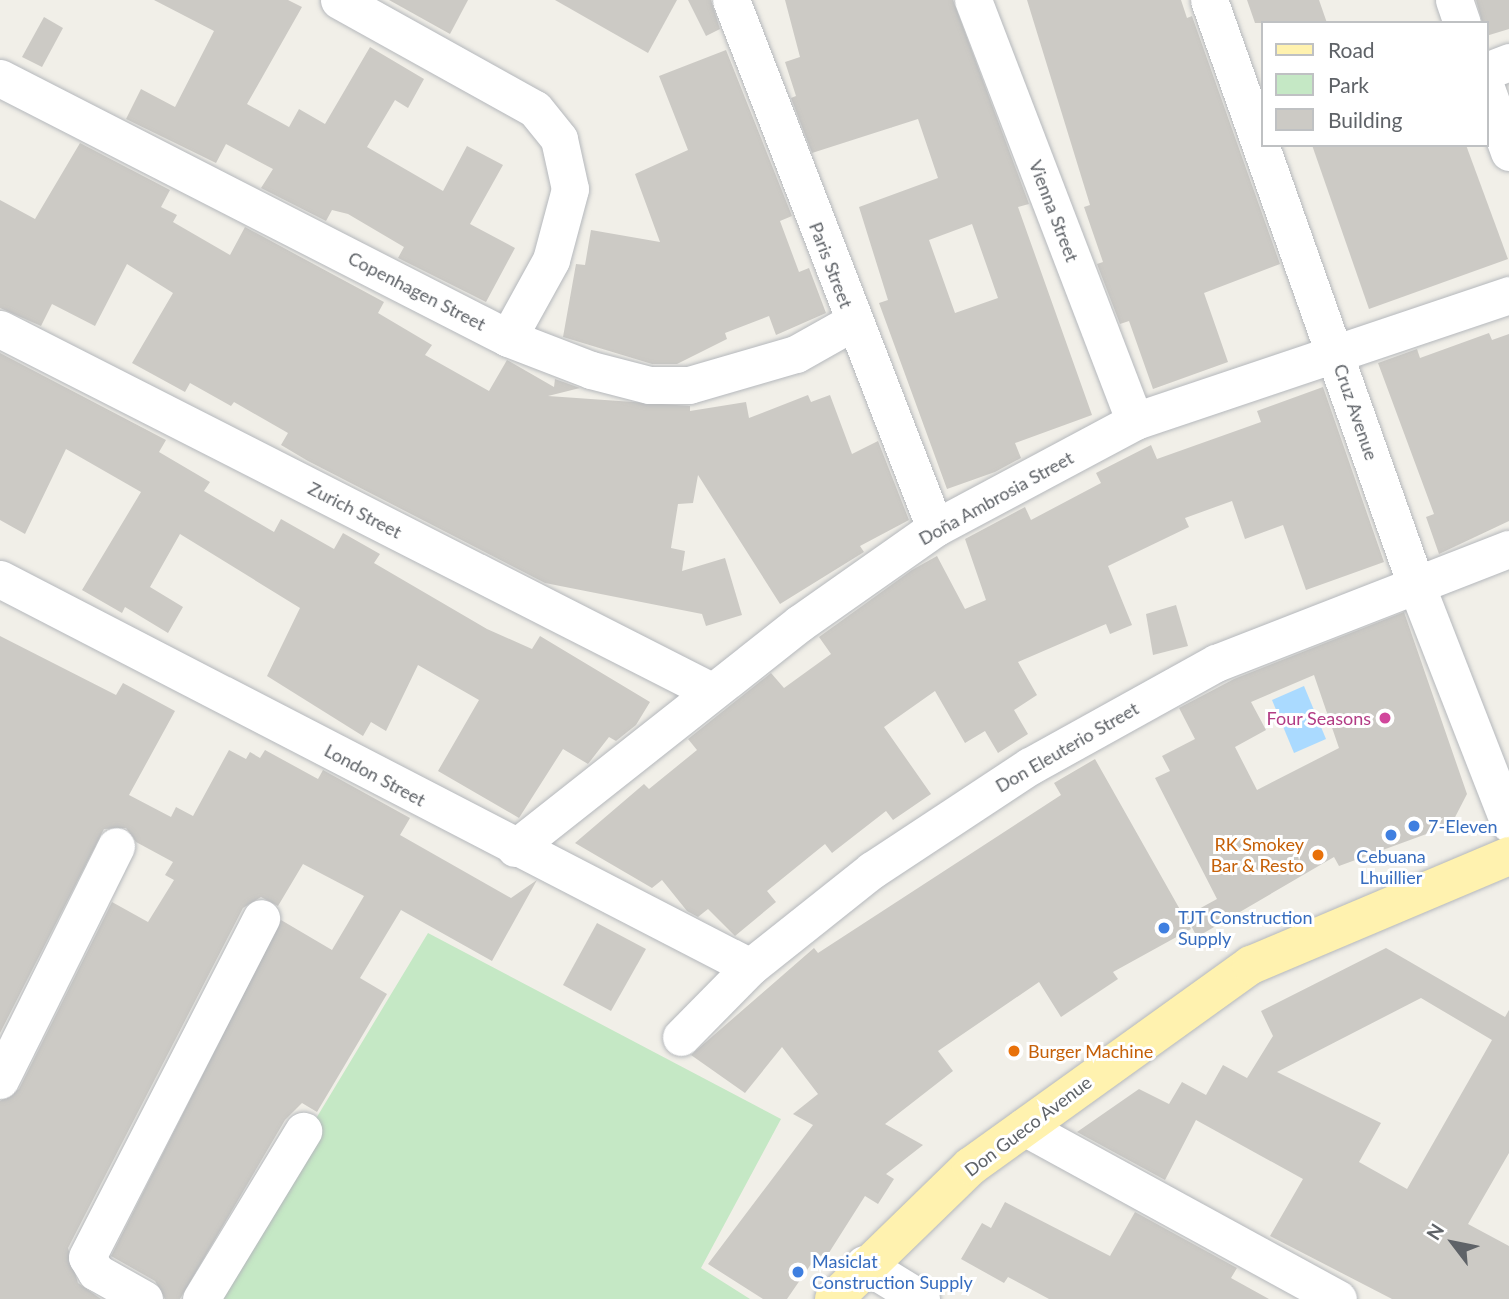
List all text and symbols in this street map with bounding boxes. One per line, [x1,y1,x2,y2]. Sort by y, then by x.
legend [1260,21,1488,147]
text: Road [1328,37,1375,62]
text: Park [1328,72,1369,97]
text: Building [1328,107,1403,132]
street label: Vienna Street [1025,157,1083,265]
street label: Paris Street [805,219,857,311]
street label: Copenhagen Street [345,247,489,335]
street label: Cruz Avenue [1329,361,1383,463]
street label: Doña Ambrosia Street [915,446,1077,550]
street label: Zurich Street [305,477,405,543]
street label: Don Eleuterio Street [992,697,1142,797]
place label: Four Seasons [1266,707,1371,729]
marker: Four Seasons [1377,710,1393,726]
street label: London Street [321,739,429,811]
place label: 7-Eleven [1428,815,1498,837]
marker: 7-Eleven [1406,818,1422,834]
marker: Cebuana Lhuillier [1383,827,1399,843]
place label: RK Smokey Bar & Resto [1210,834,1304,876]
place label: Cebuana Lhuillier [1356,846,1426,888]
marker: RK Smokey Bar & Resto [1310,847,1326,863]
place label: TJT Construction Supply [1178,907,1313,950]
marker: TJT Construction Supply [1156,920,1172,936]
place label: Burger Machine [1028,1040,1154,1062]
marker: Burger Machine [1006,1043,1022,1059]
street label: Don Gueco Avenue [960,1071,1096,1181]
north arrow [1418,1208,1488,1278]
text: N [1421,1219,1448,1244]
place label: Masiclat Construction Supply [812,1251,973,1294]
marker: Masiclat Construction Supply [790,1264,806,1280]

